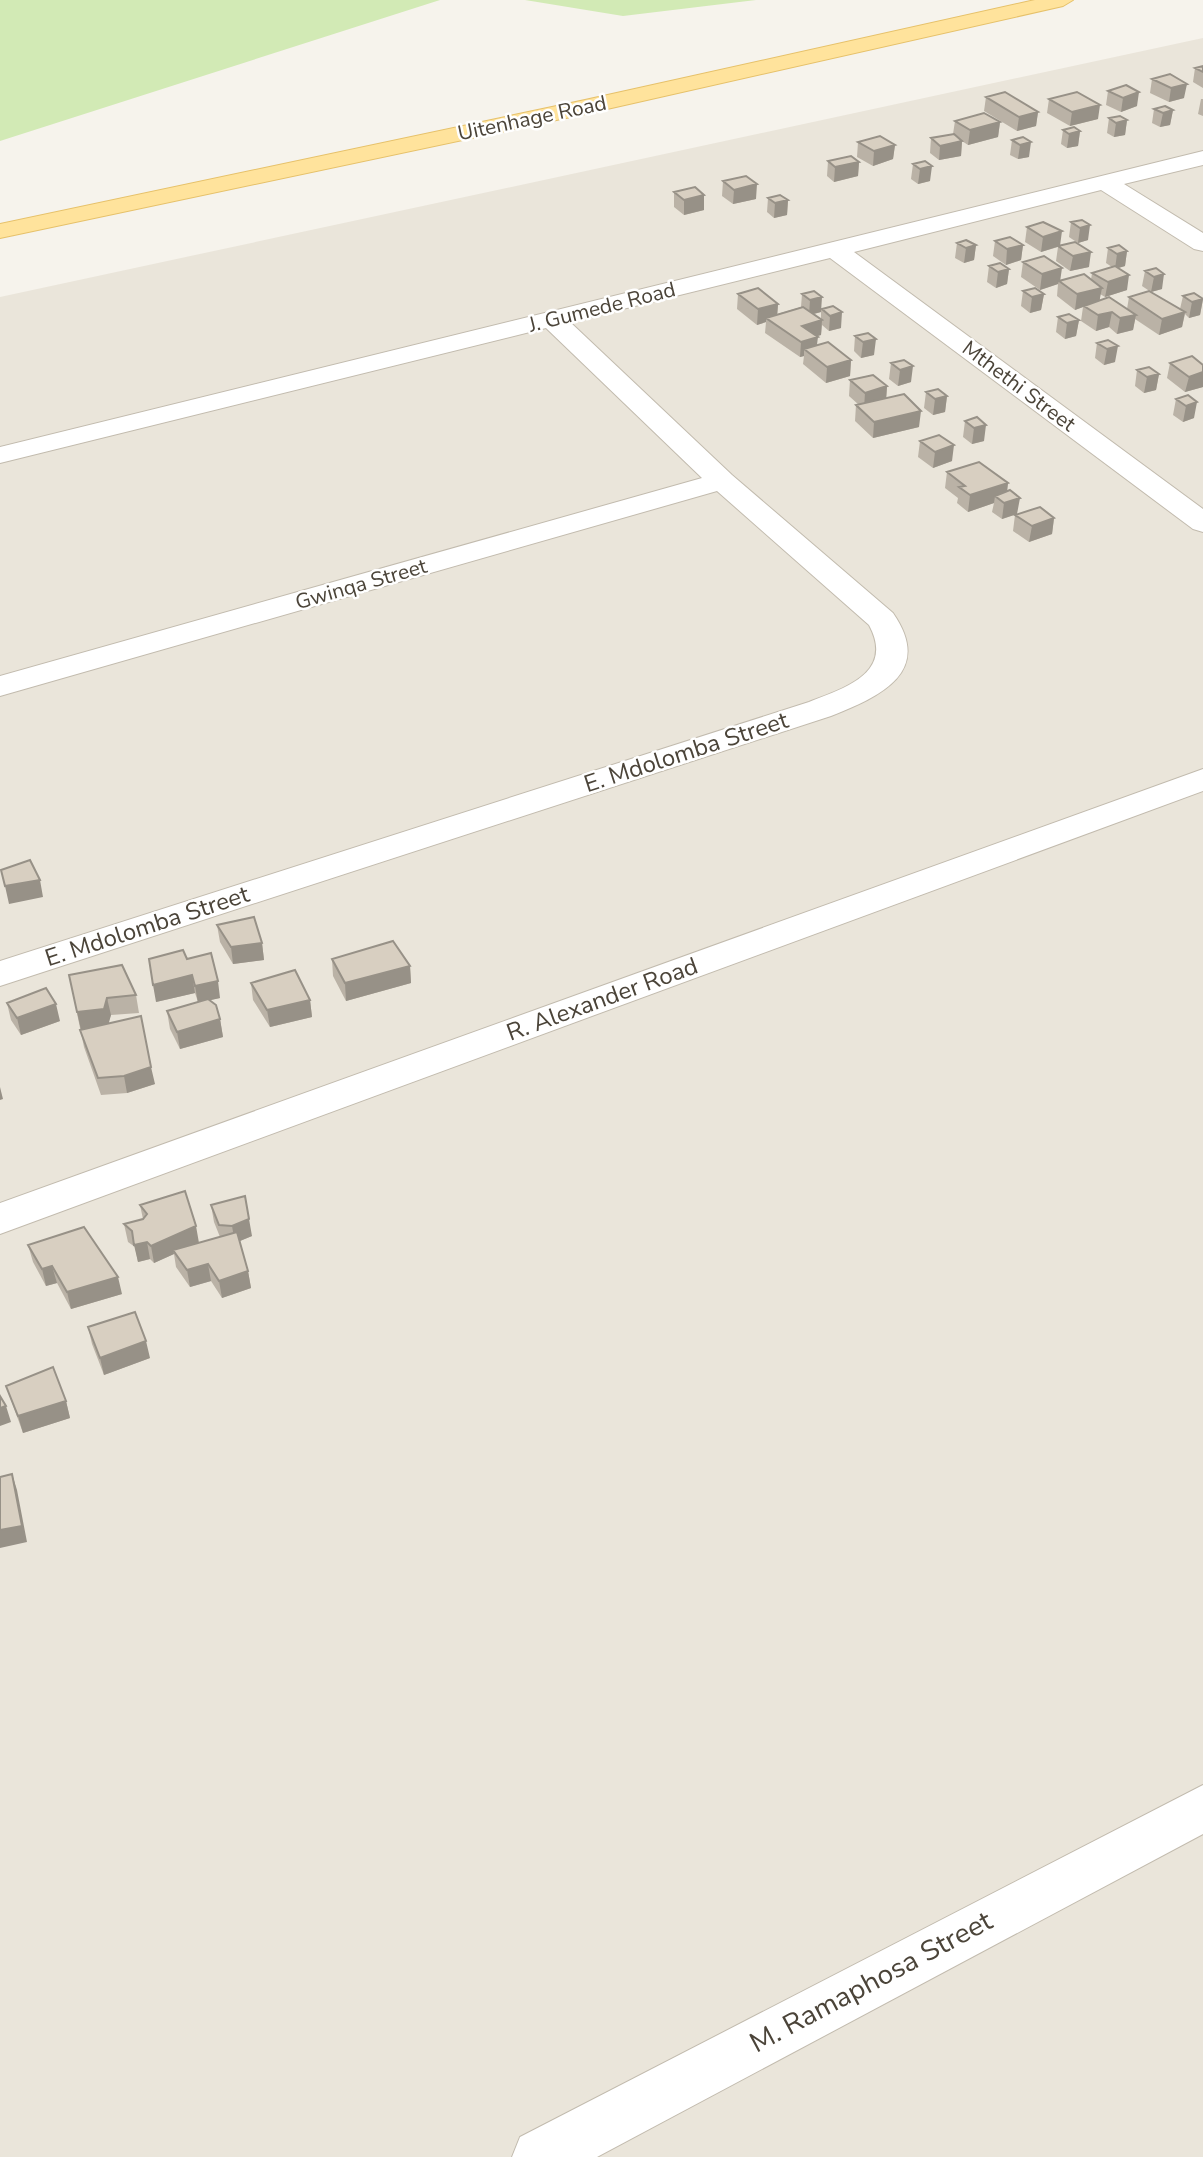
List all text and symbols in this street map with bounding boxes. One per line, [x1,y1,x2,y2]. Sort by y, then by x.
street label: Uitenhage Road [455,89,609,147]
street label: J. Gumede Road [525,275,678,339]
street label: Mthethi Street [957,334,1082,438]
street label: Gwinqa Street [292,552,431,616]
street label: E. Mdolomba Street [580,704,793,800]
street label: E. Mdolomba Street [41,878,254,974]
street label: R. Alexander Road [502,950,702,1048]
street label: M. Ramaphosa Street [743,1902,999,2062]

